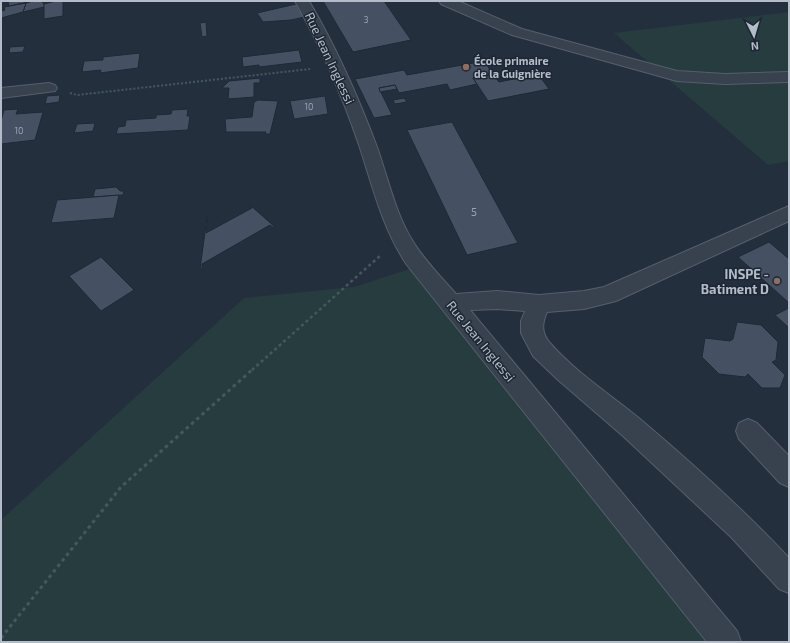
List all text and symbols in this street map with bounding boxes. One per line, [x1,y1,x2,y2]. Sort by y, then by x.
street label: Rue Jean Inglessi [302,10,358,106]
house number: 3 [363,14,369,25]
north arrow [734,16,774,56]
text: N [750,40,759,53]
place label: École primaire de la Guignière [474,53,551,80]
marker: École primaire de la Guignière [461,62,471,72]
house number: 10 [304,101,314,112]
house number: 10 [14,125,24,136]
house number: 5 [471,205,477,218]
place label: INSPE - Batiment D [701,266,769,297]
marker: INSPE - Batiment D [772,276,782,286]
street label: Rue Jean Inglessi [443,297,519,385]

